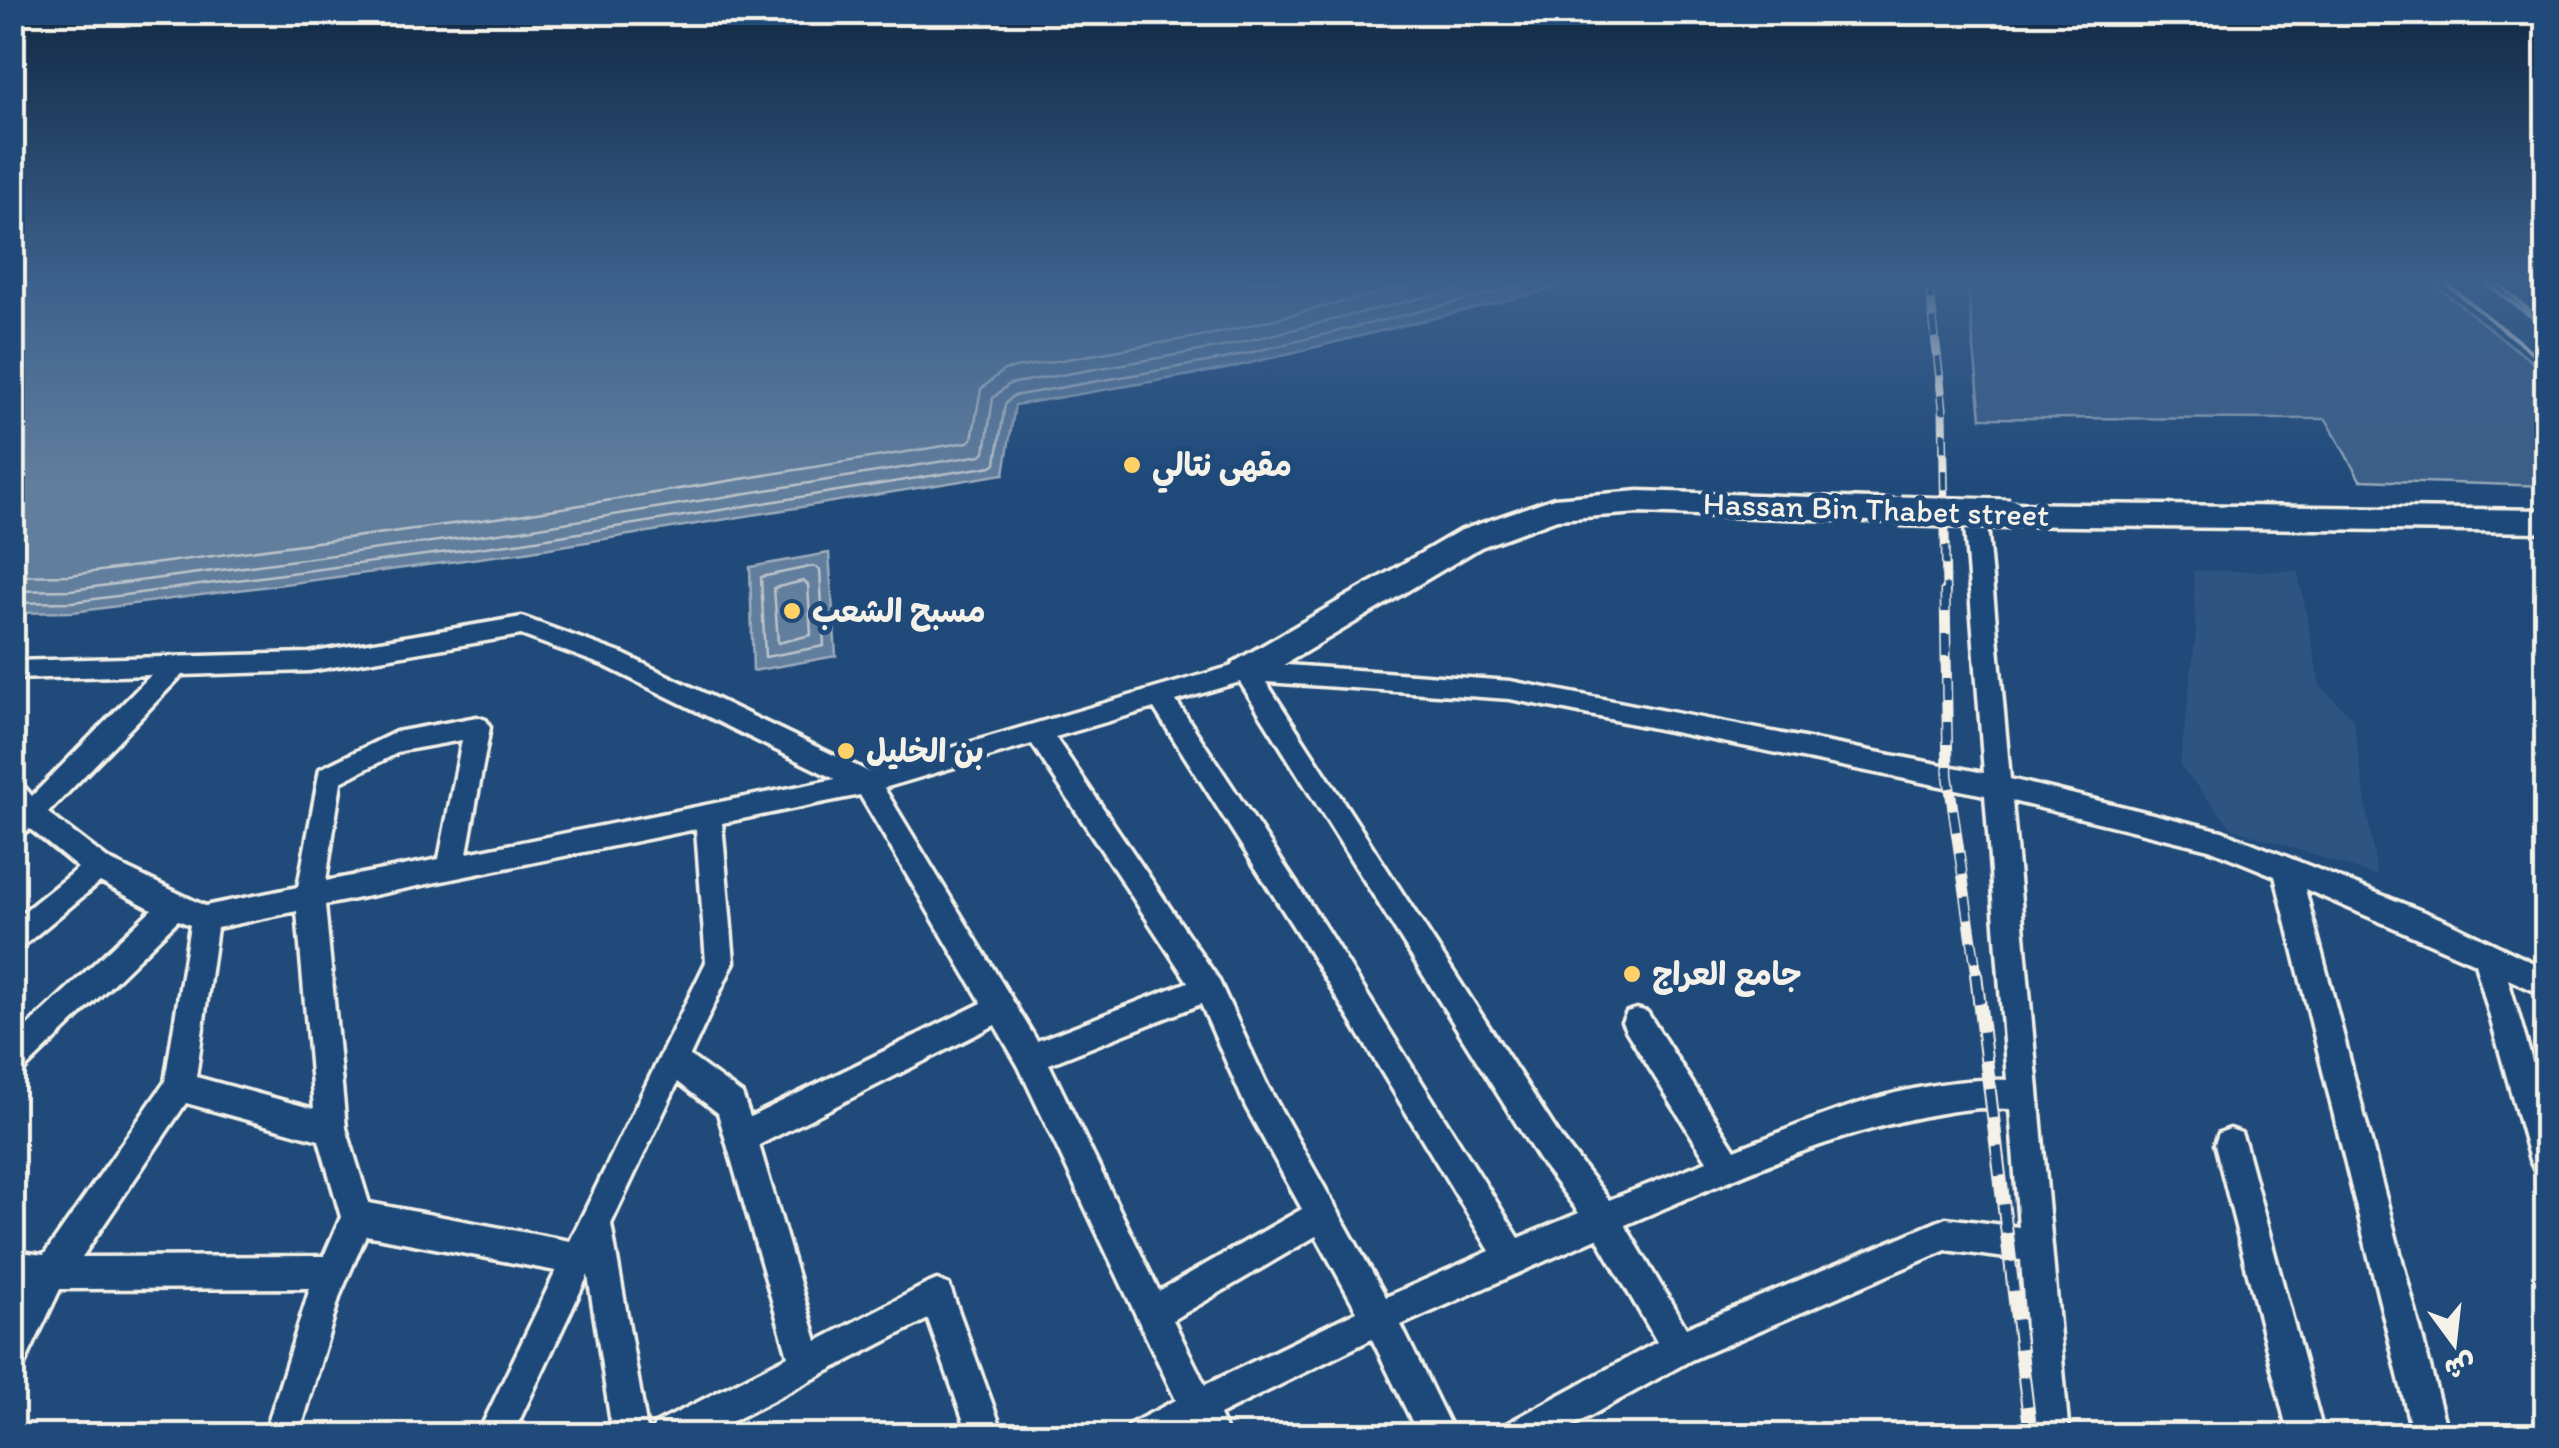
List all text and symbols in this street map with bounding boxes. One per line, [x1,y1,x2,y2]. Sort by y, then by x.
place label: مقهى نتالي [1152,446,1292,494]
marker: مقهى نتالي [1121,454,1143,476]
street label: Hassan Bin Thabet street [1702,484,2050,534]
place label: مسبح الشعب [812,592,986,632]
marker: مسبح الشعب [781,600,803,622]
place label: بن الخليل [866,732,984,771]
marker: بن الخليل [835,740,857,762]
place label: جامع العراج [1652,955,1802,997]
marker: جامع العراج [1621,963,1643,985]
north arrow [2404,1293,2504,1393]
text: ش [2441,1347,2480,1388]

